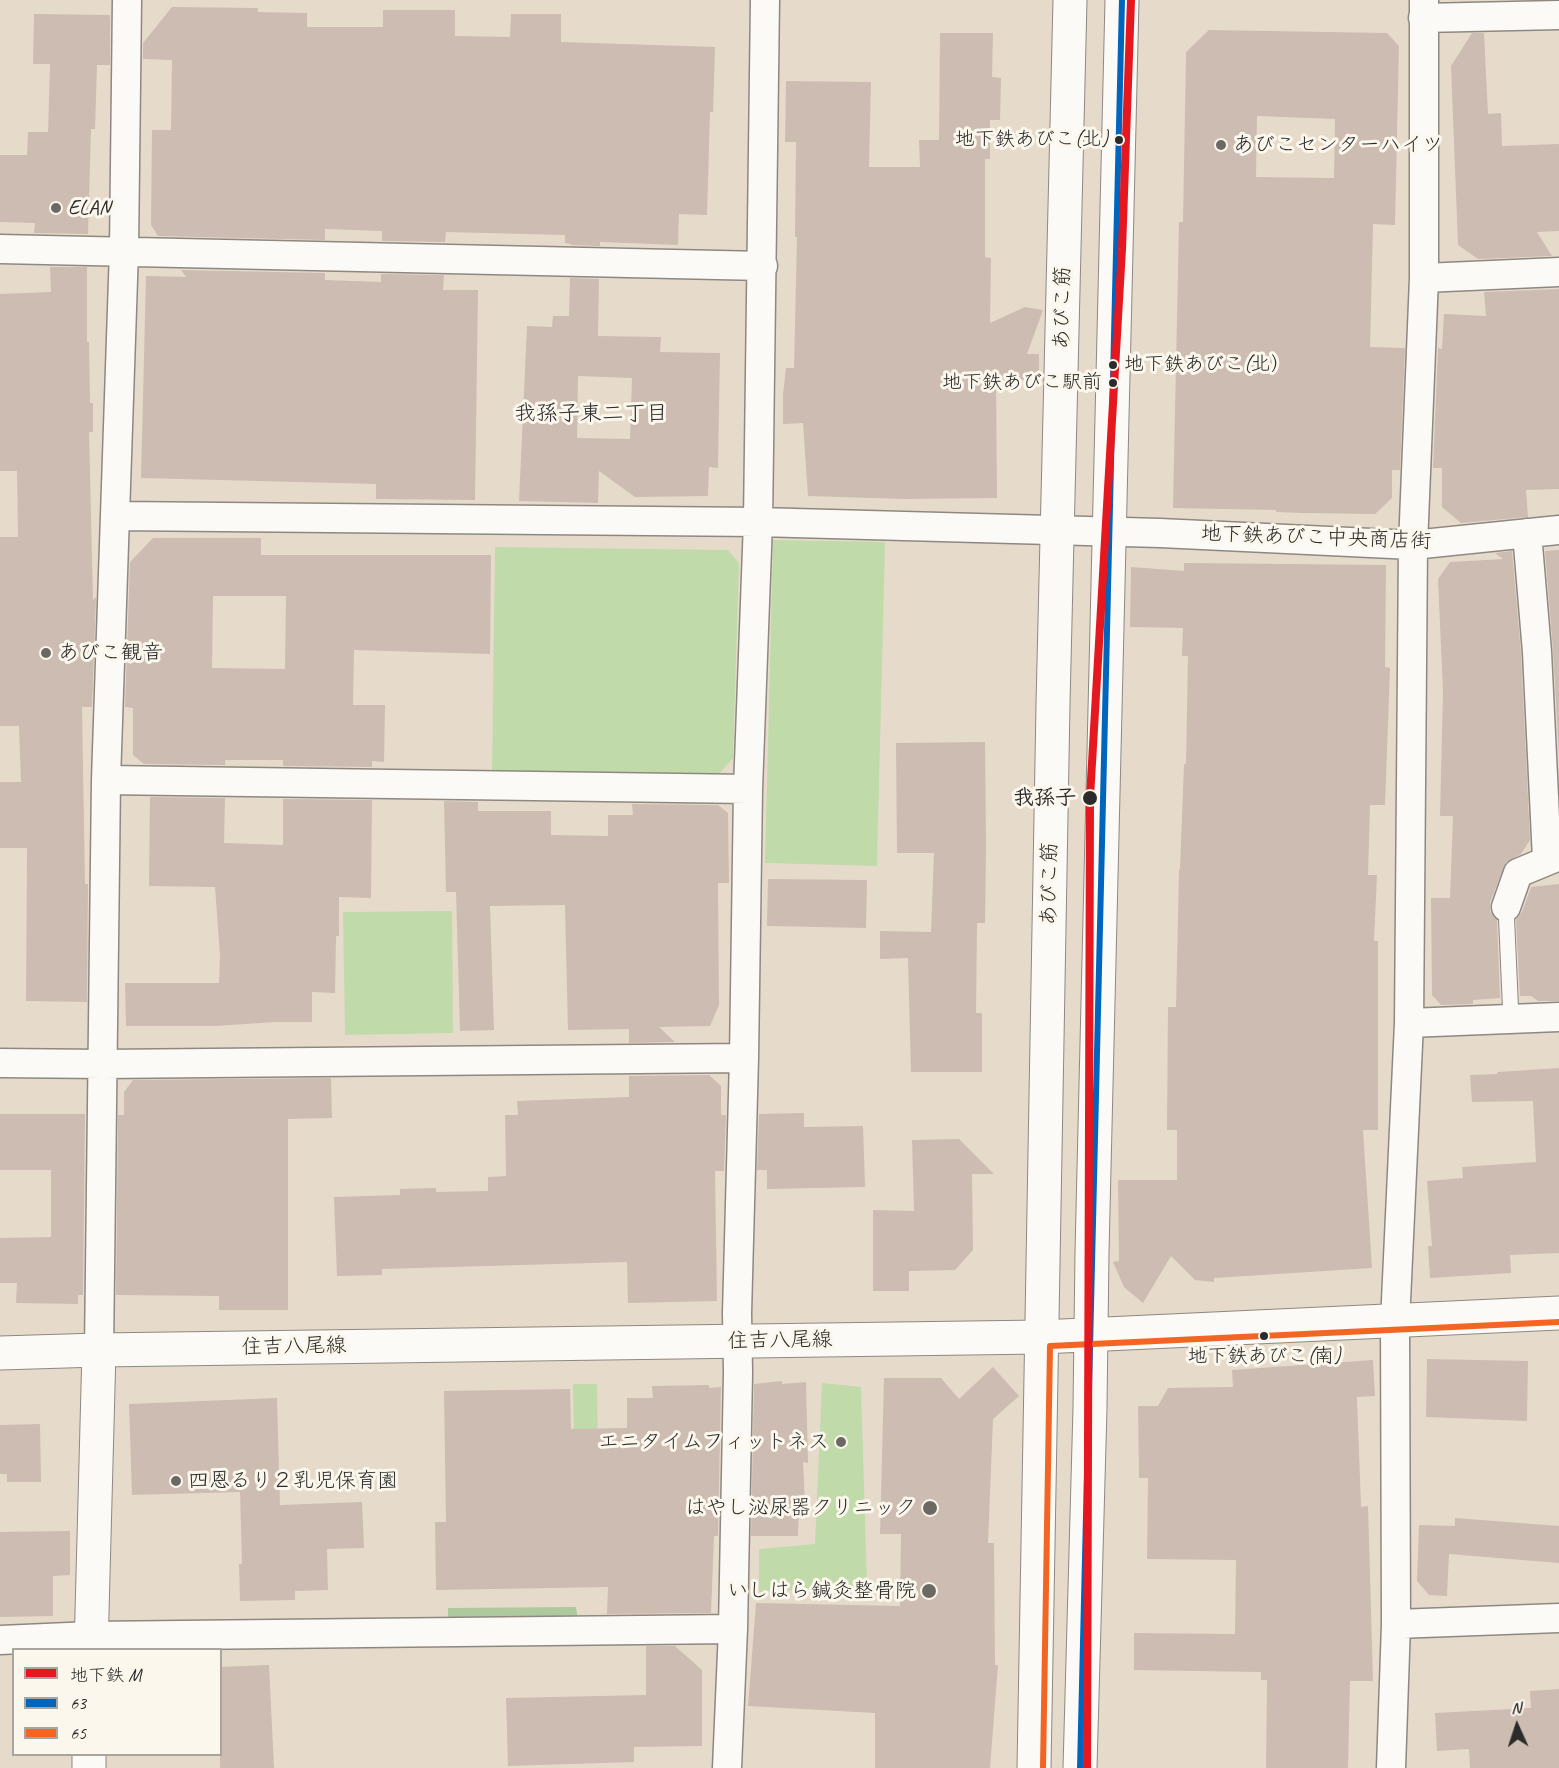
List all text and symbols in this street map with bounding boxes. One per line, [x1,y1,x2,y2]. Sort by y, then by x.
place label: 地下鉄あびこ(北) [955,128,1108,152]
place label: あびこセンターハイツ [1233,132,1443,158]
marker: 地下鉄あびこ(北) [1113,134,1125,146]
marker: あびこセンターハイツ [1214,138,1228,152]
place label: ELAN [68,195,110,221]
marker: ELAN [49,201,63,215]
street label: あびこ筋 [1050,266,1076,350]
place label: 地下鉄あびこ(北） [1124,353,1291,377]
marker: 地下鉄あびこ(北） [1107,359,1119,371]
place label: 地下鉄あびこ駅前 [942,371,1102,395]
marker: 地下鉄あびこ駅前 [1107,377,1119,389]
district label: 我孫子東二丁目 [514,401,668,427]
street label: 地下鉄あびこ中央商店街 [1200,521,1432,555]
place label: あびこ観音 [58,640,163,666]
marker: あびこ観音 [39,646,53,660]
place label: 我孫子 [1013,785,1076,811]
marker: 我孫子 [1081,789,1099,807]
street label: あびこ筋 [1037,842,1063,926]
street label: 住吉八尾線 [727,1327,833,1355]
marker: 地下鉄あびこ(南) [1258,1330,1270,1342]
street label: 住吉八尾線 [241,1333,347,1361]
place label: 地下鉄あびこ(南) [1187,1345,1341,1369]
place label: エニタイムフィットネス [598,1429,829,1455]
marker: エニタイムフィットネス [834,1435,848,1449]
place label: 四恩るり２乳児保育園 [188,1468,398,1494]
marker: 四恩るり２乳児保育園 [169,1474,183,1488]
place label: はやし泌尿器クリニック [685,1495,916,1521]
marker: はやし泌尿器クリニック [921,1499,939,1517]
place label: いしはら鍼灸整骨院 [727,1578,916,1604]
marker: いしはら鍼灸整骨院 [920,1582,938,1600]
legend [12,1648,222,1756]
text: 地下鉄 M [70,1664,141,1686]
text: 63 [70,1692,86,1714]
north arrow [1487,1696,1547,1756]
text: N [1511,1698,1522,1718]
text: 65 [70,1722,86,1744]

